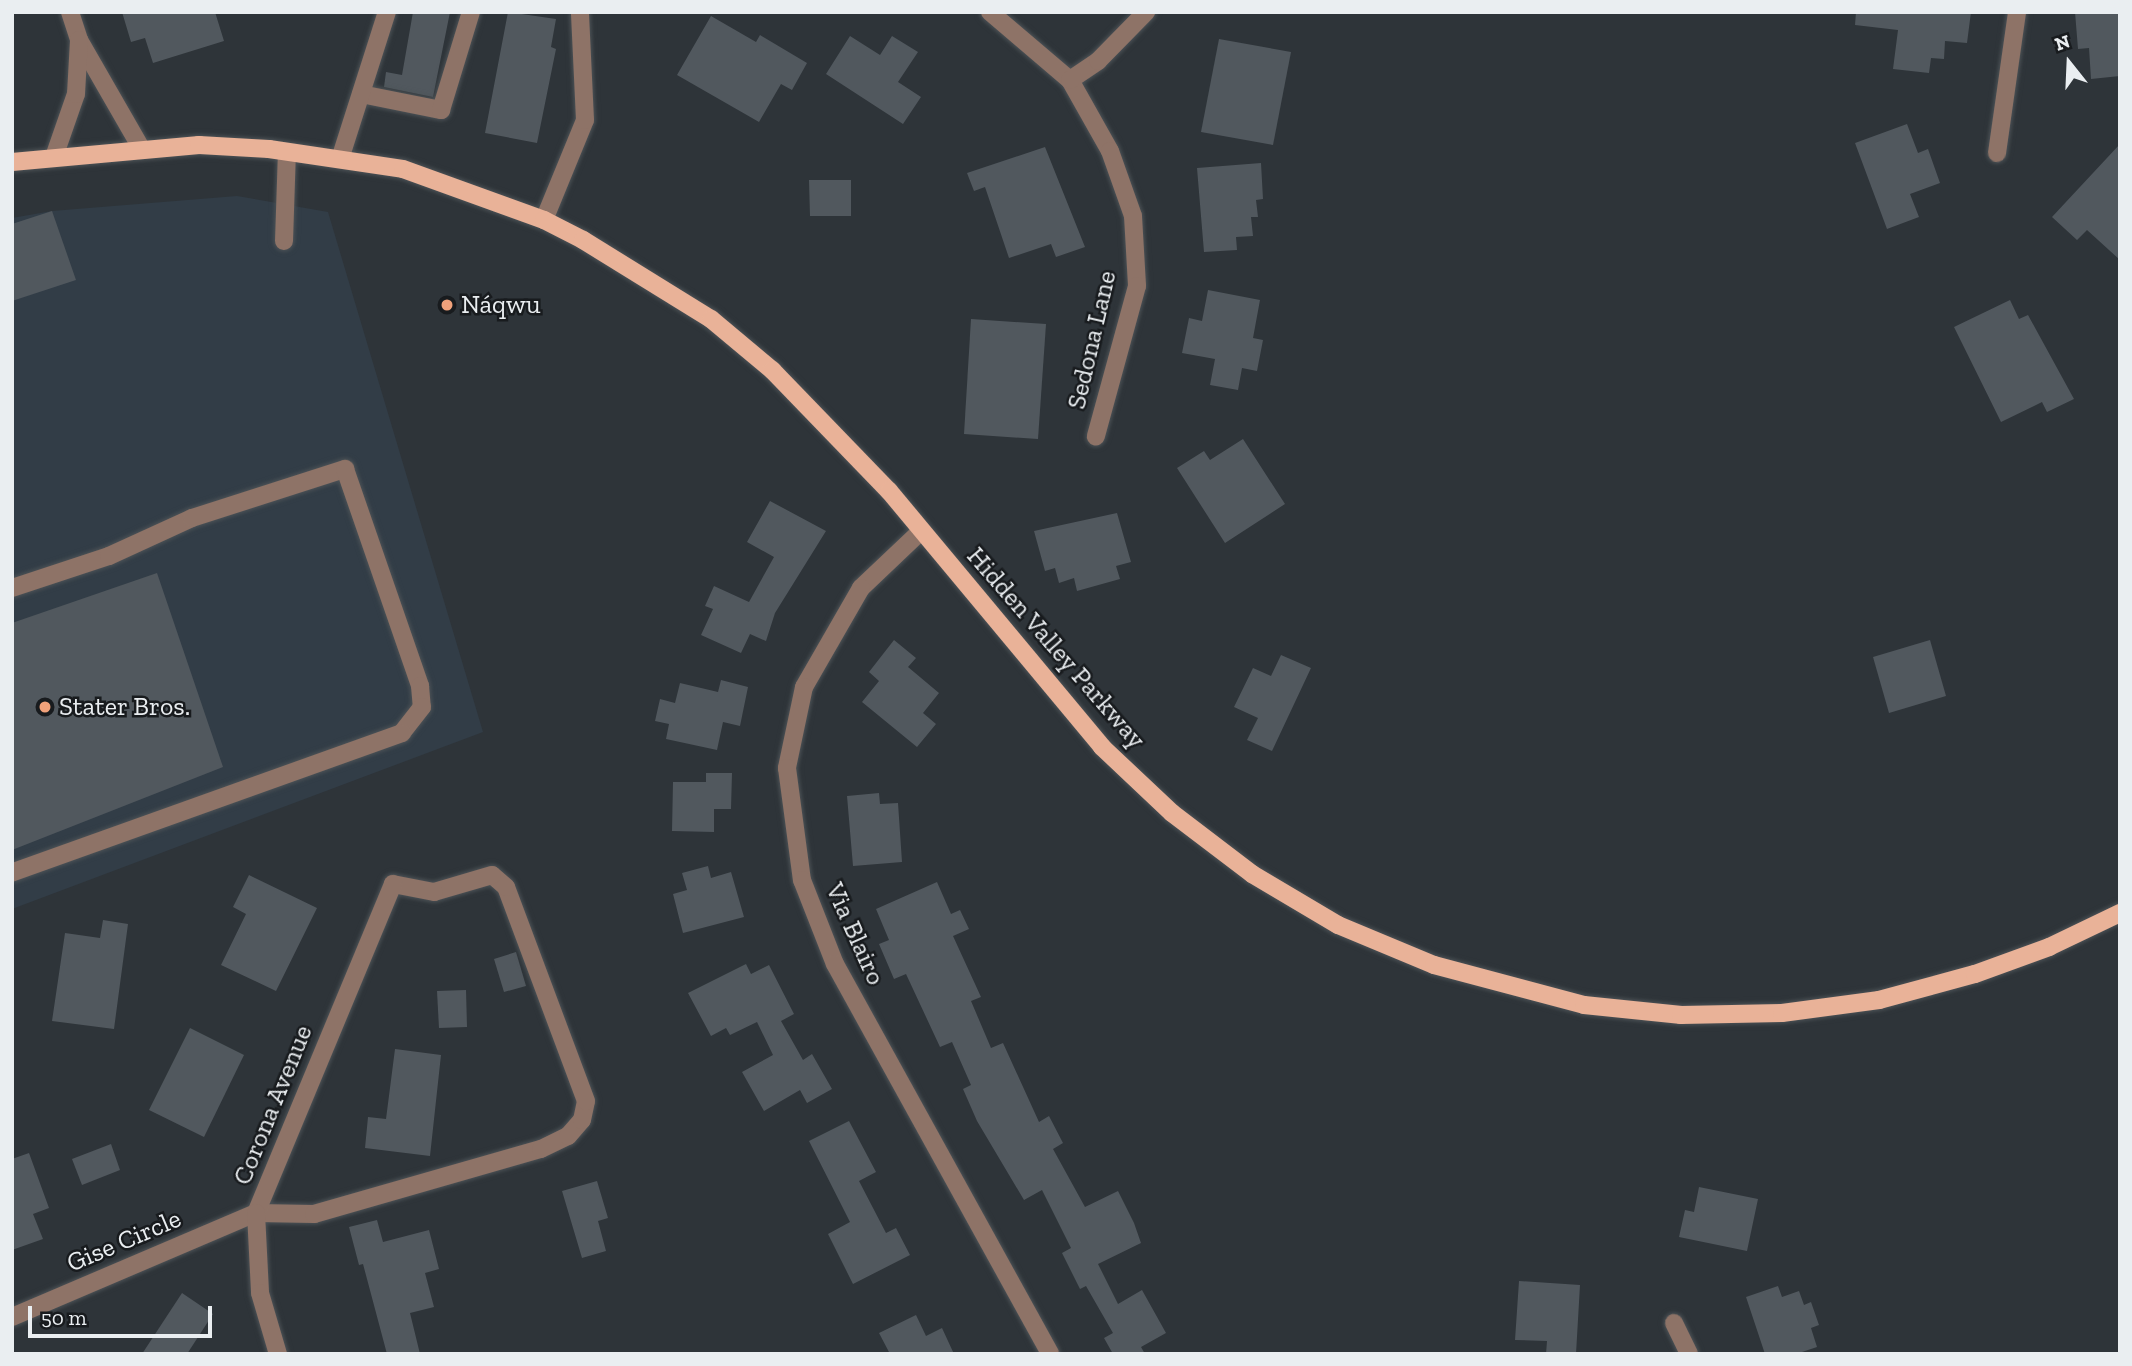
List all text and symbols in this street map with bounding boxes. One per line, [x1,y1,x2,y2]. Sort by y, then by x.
north arrow [2034,28,2104,98]
text: N [2052,29,2073,56]
street label: Sedona Lane [1061,268,1123,412]
place label: Náqwu [461,289,541,321]
marker: Náqwu [439,297,455,313]
street label: Hidden Valley Parkway [960,540,1152,756]
place label: Stater Bros. [59,691,191,723]
marker: Stater Bros. [37,699,53,715]
street label: Via Blairo [819,878,891,990]
street label: Corona Avenue [227,1020,319,1190]
street label: Gise Circle [62,1203,186,1279]
scale bar [32,1292,215,1336]
text: 50 m [41,1305,87,1330]

